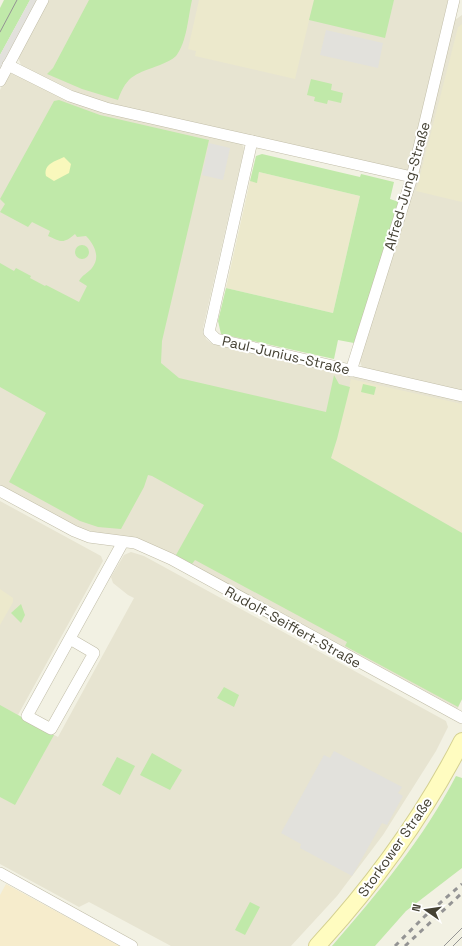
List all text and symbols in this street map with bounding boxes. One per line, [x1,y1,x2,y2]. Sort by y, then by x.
street label: Alfred-Jung-Straße [380,120,434,252]
street label: Paul-Junius-Straße [220,332,352,378]
street label: Rudolf-Seiffert-Straße [222,582,364,672]
street label: Storkower Straße [354,794,436,900]
north arrow [406,890,446,930]
text: N [409,903,424,913]

